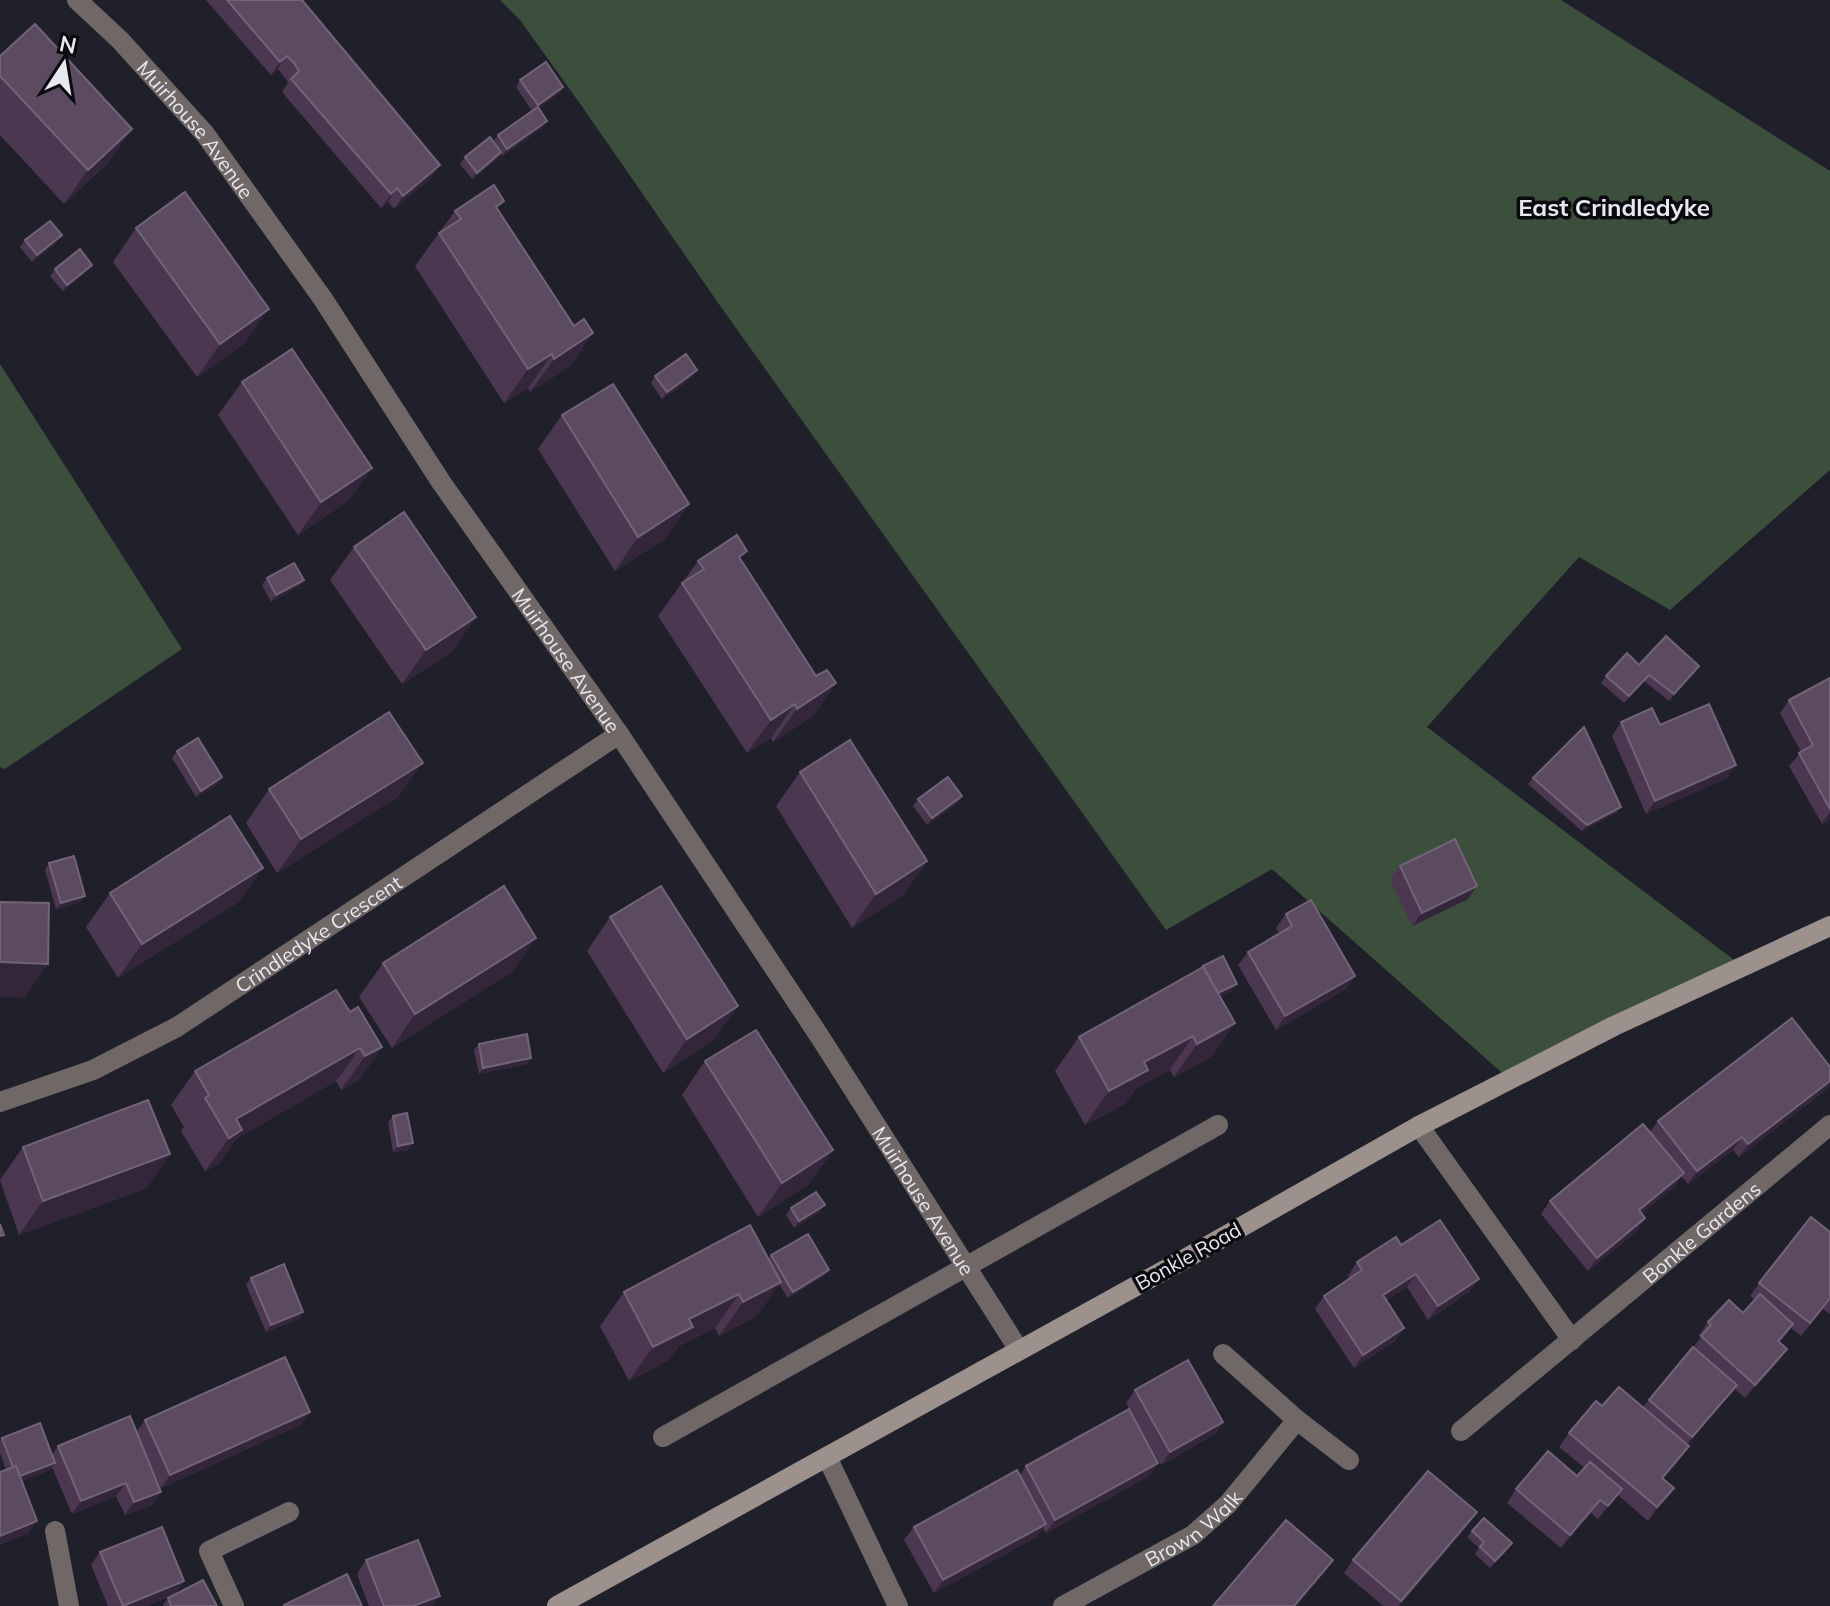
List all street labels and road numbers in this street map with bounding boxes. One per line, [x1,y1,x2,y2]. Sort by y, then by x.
street label: Muirhouse Avenue [132,55,259,203]
street label: Muirhouse Avenue [507,583,626,737]
street label: Crindledyke Crescent [230,869,406,998]
street label: Muirhouse Avenue [868,1122,980,1280]
street label: Bonkle Gardens [1637,1176,1765,1288]
street label: Bonkle Road [1131,1217,1245,1295]
street label: Brown Walk [1140,1484,1247,1572]

